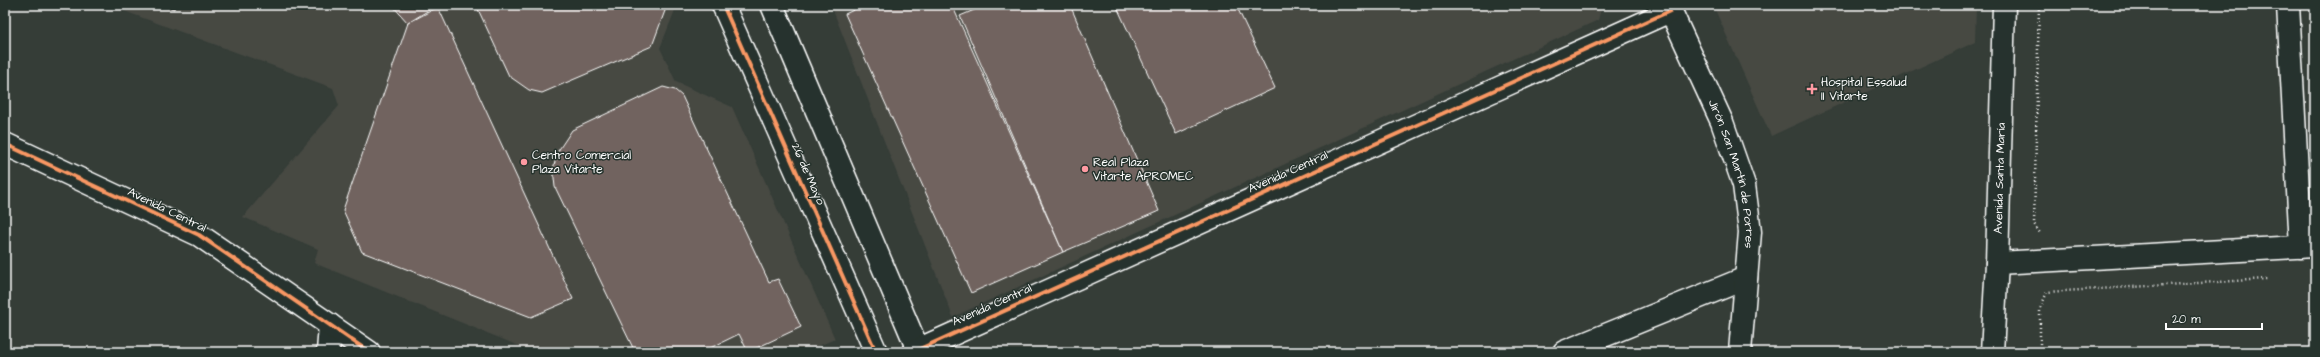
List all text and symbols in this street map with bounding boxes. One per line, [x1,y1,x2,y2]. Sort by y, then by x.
place label: Hospital Essalud II Vitarte [1821,74,1907,105]
marker: Hospital Essalud II Vitarte [1806,83,1818,95]
street label: Jirón San Martín de Porres [1704,96,1759,249]
street label: Avenida Santa María [1989,122,2009,234]
street label: 26 de Mayo [786,140,829,208]
place label: Centro Comercial Plaza Vitarte [532,147,631,178]
street label: Avenida Central [1245,147,1331,197]
place label: Real Plaza Vitarte APROMEC [1093,154,1194,185]
marker: Centro Comercial Plaza Vitarte [519,157,529,167]
marker: Real Plaza Vitarte APROMEC [1080,164,1090,174]
street label: Avenida Central [125,184,209,236]
street label: Avenida Central [949,280,1035,330]
scale bar [2166,305,2262,331]
text: 20 m [2172,311,2201,328]

